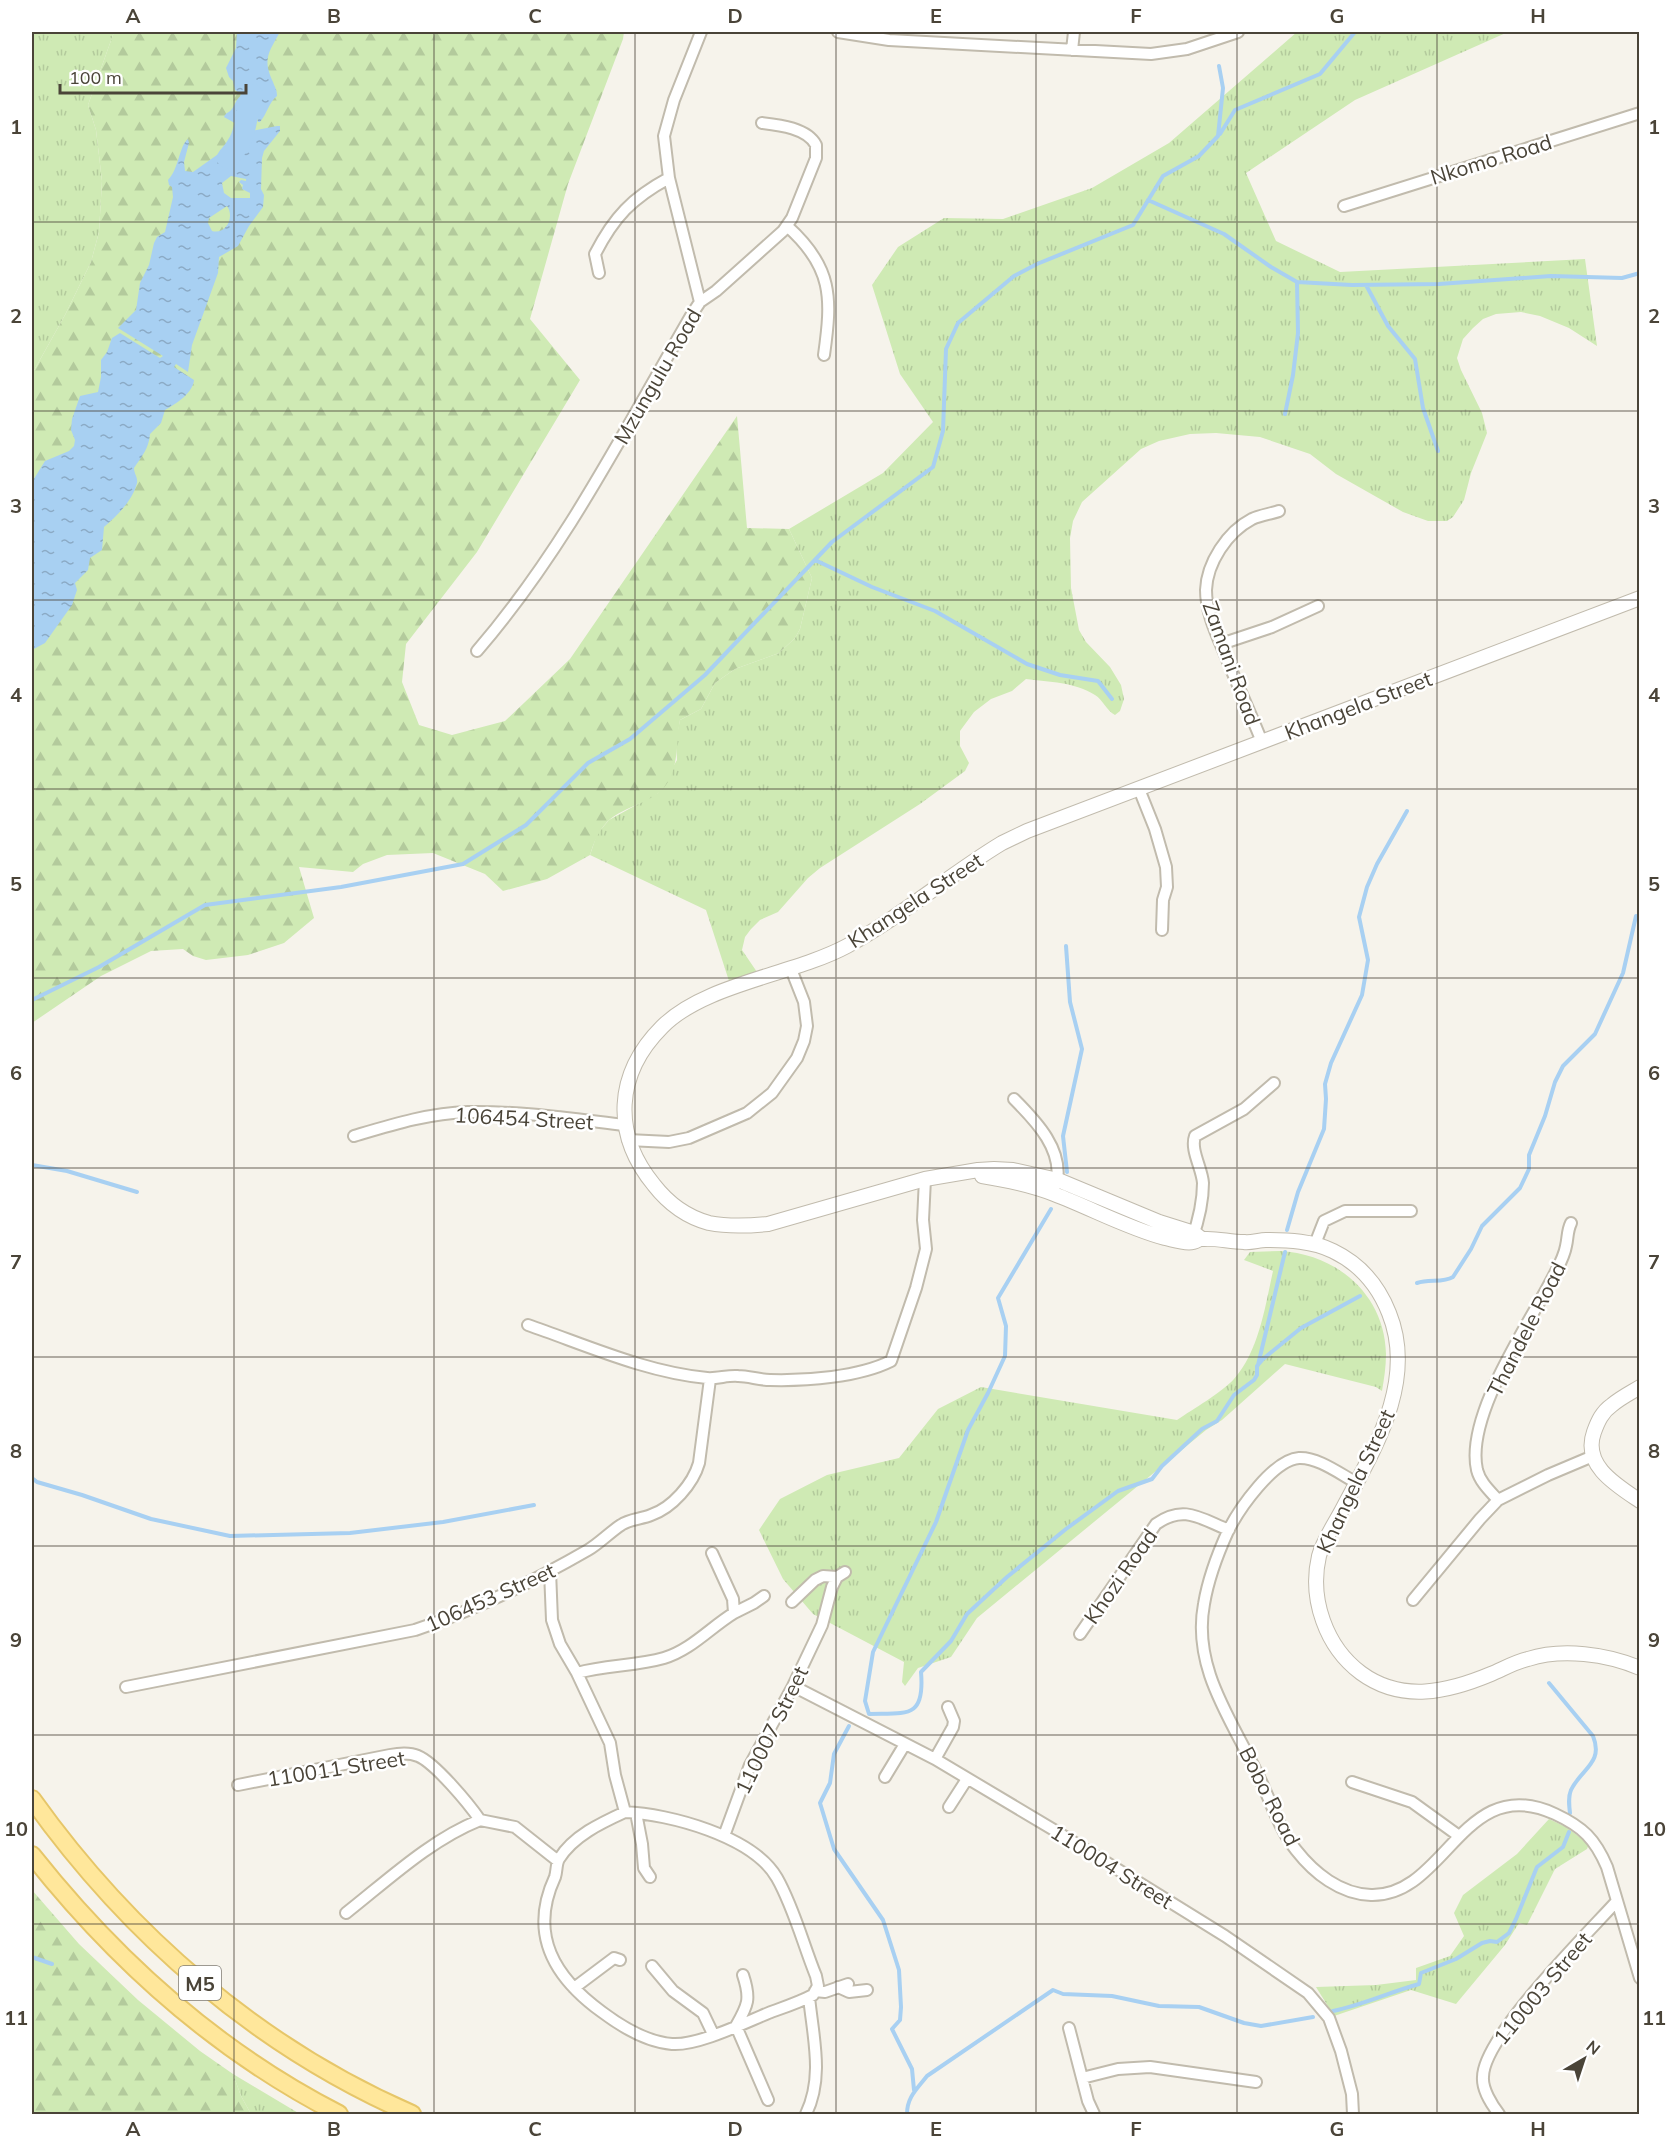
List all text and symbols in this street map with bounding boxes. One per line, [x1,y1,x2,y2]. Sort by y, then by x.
text: A [126,3,141,28]
text: B [327,3,341,28]
text: C [528,3,542,28]
text: D [727,3,743,28]
text: E [930,3,942,28]
text: F [1130,3,1142,28]
text: G [1330,3,1344,28]
text: H [1530,3,1546,28]
scale bar [60,57,246,95]
text: 100 m [69,66,122,89]
text: 1 [10,114,22,139]
text: 1 [1648,114,1660,139]
street label: Nkomo Road [1427,128,1555,190]
text: 2 [10,303,22,328]
text: 2 [1648,303,1660,328]
street label: Mzungulu Road [608,304,706,448]
text: 3 [10,493,22,518]
text: 3 [1648,493,1660,518]
street label: Zamani Road [1198,597,1266,729]
street label: Khangela Street [1281,665,1435,745]
text: 4 [10,682,22,707]
text: 4 [1648,682,1660,707]
street label: Khangela Street [843,847,987,953]
text: 5 [10,871,22,896]
text: 5 [1648,871,1660,896]
text: 6 [10,1060,22,1085]
text: 6 [1648,1060,1660,1085]
street label: 106454 Street [454,1101,594,1135]
text: 7 [10,1249,22,1274]
text: 7 [1648,1249,1660,1274]
street label: Thandele Road [1481,1257,1571,1401]
street label: Khangela Street [1310,1405,1400,1557]
text: 8 [10,1438,22,1463]
text: 8 [1648,1438,1660,1463]
street label: Khozi Road [1078,1523,1162,1629]
street label: 106453 Street [421,1557,559,1637]
text: 9 [10,1627,22,1652]
text: 9 [1648,1627,1660,1652]
street label: 110007 Street [729,1662,813,1798]
street label: Bobo Road [1234,1742,1306,1850]
street label: 110011 Street [265,1744,407,1792]
text: 10 [4,1816,28,1841]
text: 10 [1642,1816,1666,1841]
street label: 110004 Street [1046,1818,1178,1914]
street label: 110003 Street [1487,1926,1597,2050]
road number: M5 [179,1966,221,2000]
text: 11 [4,2005,28,2030]
text: 11 [1642,2005,1666,2030]
north arrow [1554,2029,1614,2089]
text: N [1582,2036,1604,2059]
text: A [126,2116,141,2141]
text: B [327,2116,341,2141]
text: C [528,2116,542,2141]
text: D [727,2116,743,2141]
text: E [930,2116,942,2141]
text: F [1130,2116,1142,2141]
text: G [1330,2116,1344,2141]
text: H [1530,2116,1546,2141]

